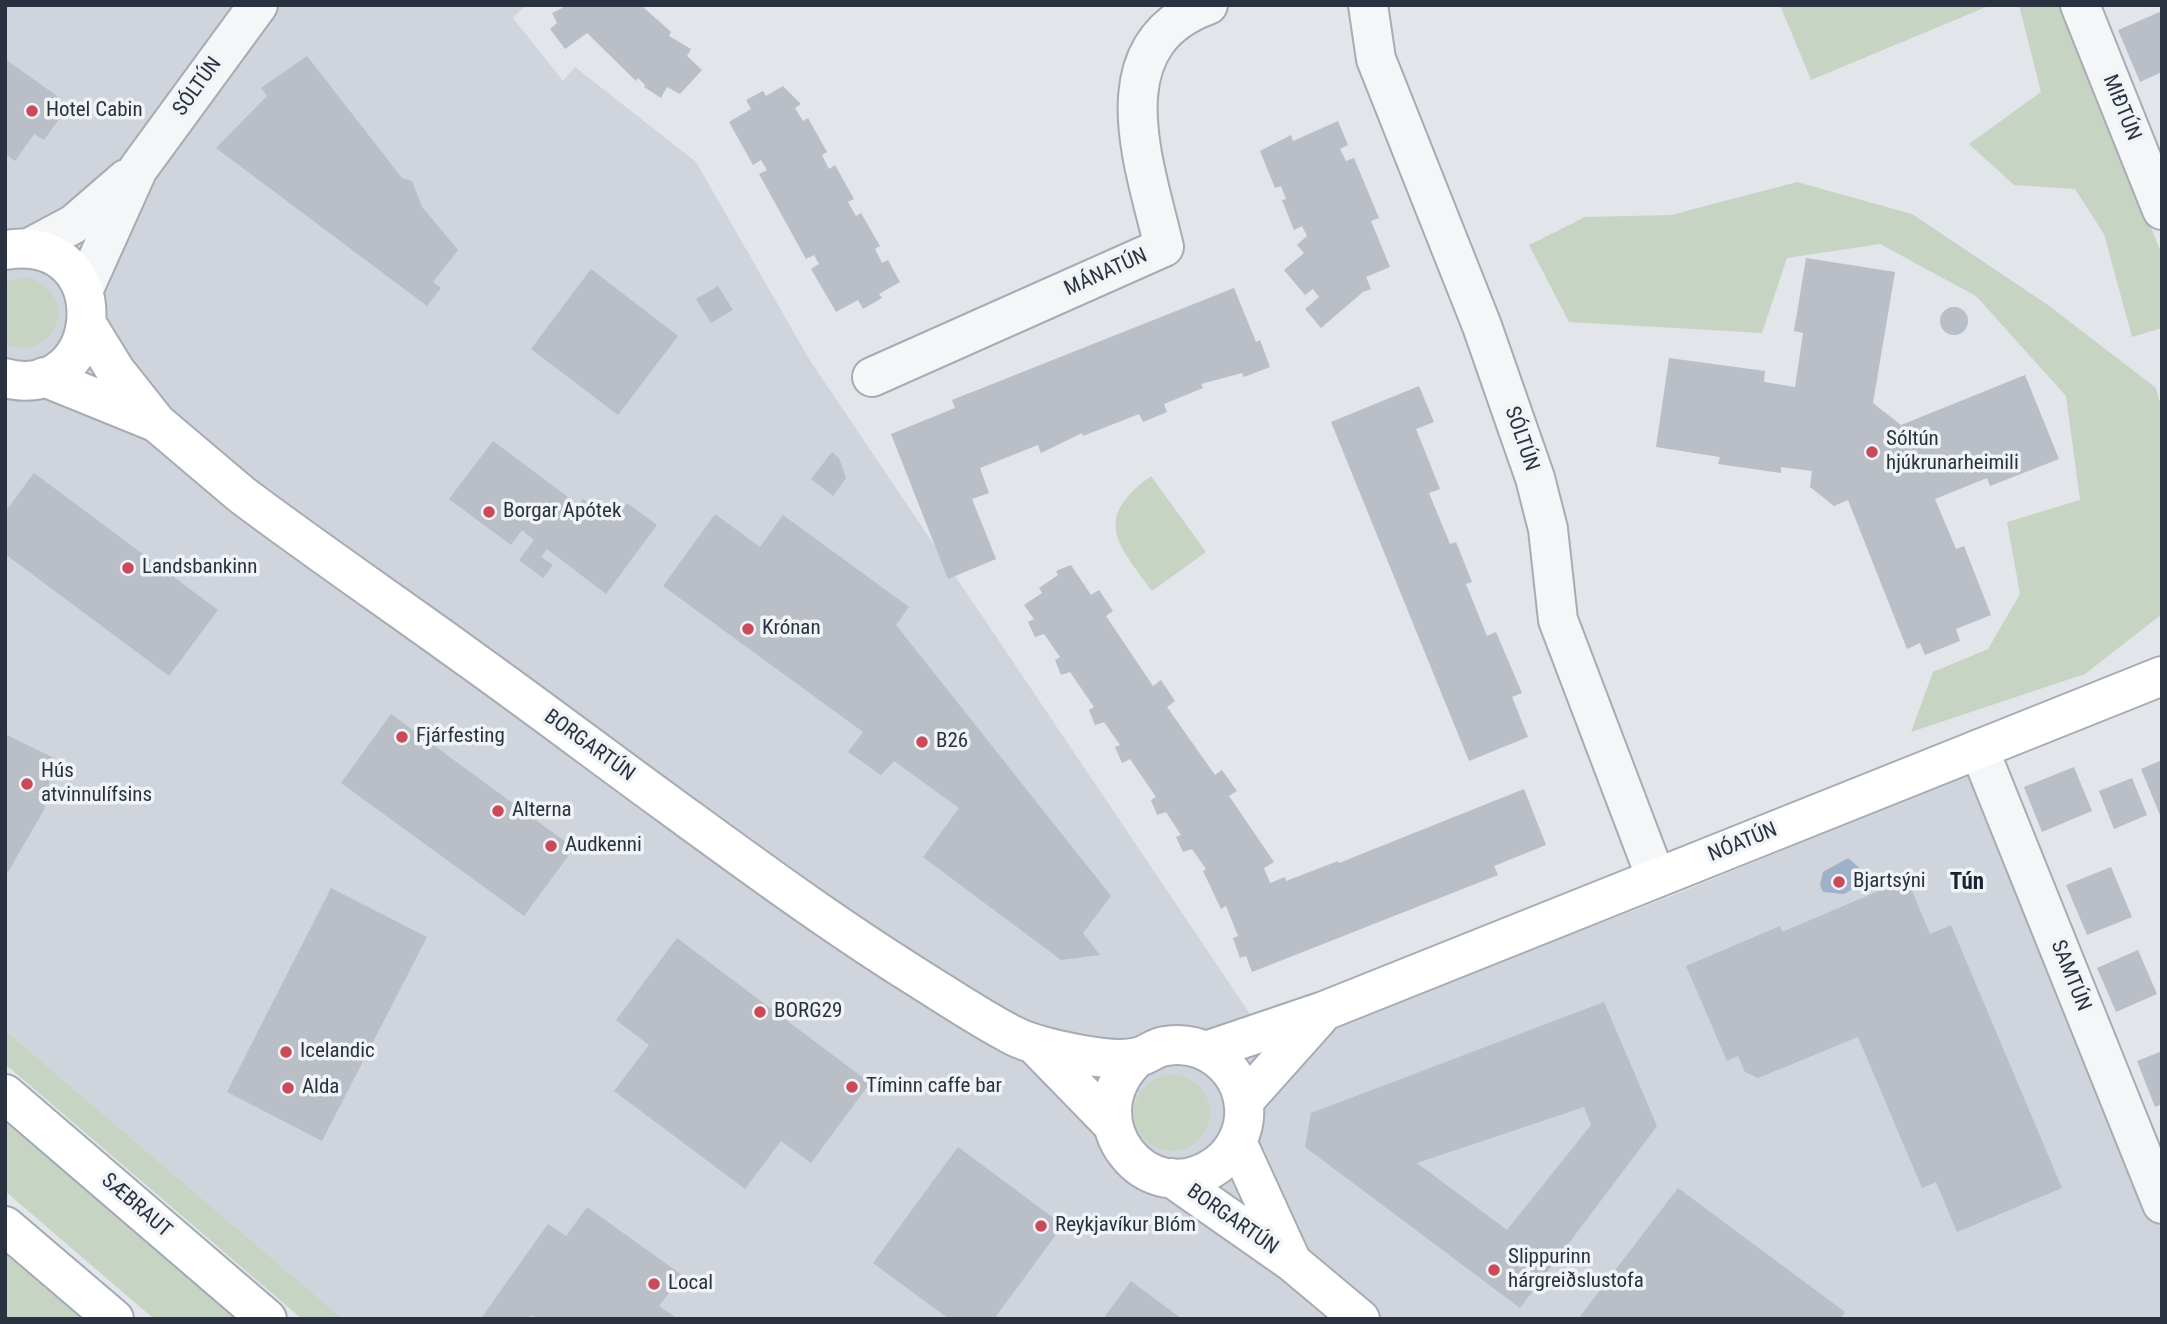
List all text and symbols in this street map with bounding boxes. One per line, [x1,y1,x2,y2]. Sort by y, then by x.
street label: SÓLTÚN [168,53,228,121]
street label: MIÐTÚN [2096,71,2146,145]
place label: Hotel Cabin [46,98,143,124]
marker: Hotel Cabin [24,103,40,119]
street label: MÁNATÚN [1061,244,1151,302]
street label: SÓLTÚN [1498,403,1544,475]
place label: Sóltún hjúkrunarheimili [1886,427,2019,477]
marker: Sóltún hjúkrunarheimili [1864,444,1880,460]
place label: Borgar Apótek [503,499,621,525]
marker: Borgar Apótek [481,504,497,520]
place label: Landsbankinn [142,555,257,581]
marker: Landsbankinn [120,560,136,576]
place label: Krónan [762,616,821,642]
marker: Krónan [740,621,756,637]
street label: BORGARTÚN [539,705,639,787]
place label: Fjárfesting [416,724,505,750]
marker: Fjárfesting [394,729,410,745]
place label: B26 [936,729,968,755]
marker: B26 [914,734,930,750]
place label: Hús atvinnulífsins [41,759,152,809]
marker: Hús atvinnulífsins [19,776,35,792]
place label: Alterna [512,798,572,824]
marker: Alterna [490,803,506,819]
street label: NÓATÚN [1705,818,1781,868]
place label: Audkenni [565,833,642,859]
marker: Audkenni [543,838,559,854]
place label: Bjartsýni [1853,869,1926,895]
district label: Tún [1950,869,1984,897]
marker: Bjartsýni [1831,874,1847,890]
street label: SAMTÚN [2044,937,2096,1015]
place label: BORG29 [774,999,842,1025]
marker: BORG29 [752,1004,768,1020]
place label: Icelandic [300,1039,375,1065]
marker: Icelandic [278,1044,294,1060]
place label: Tíminn caffe bar [866,1074,1002,1100]
place label: Alda [302,1075,339,1101]
marker: Tíminn caffe bar [844,1079,860,1095]
marker: Alda [280,1080,296,1096]
street label: SÆBRAUT [96,1169,176,1243]
street label: BORGARTÚN [1181,1179,1283,1261]
place label: Reykjavíkur Blóm [1055,1213,1196,1239]
marker: Reykjavíkur Blóm [1033,1218,1049,1234]
place label: Slippurinn hárgreiðslustofa [1508,1245,1644,1295]
marker: Slippurinn hárgreiðslustofa [1486,1262,1502,1278]
place label: Local [668,1271,713,1297]
marker: Local [646,1276,662,1292]

